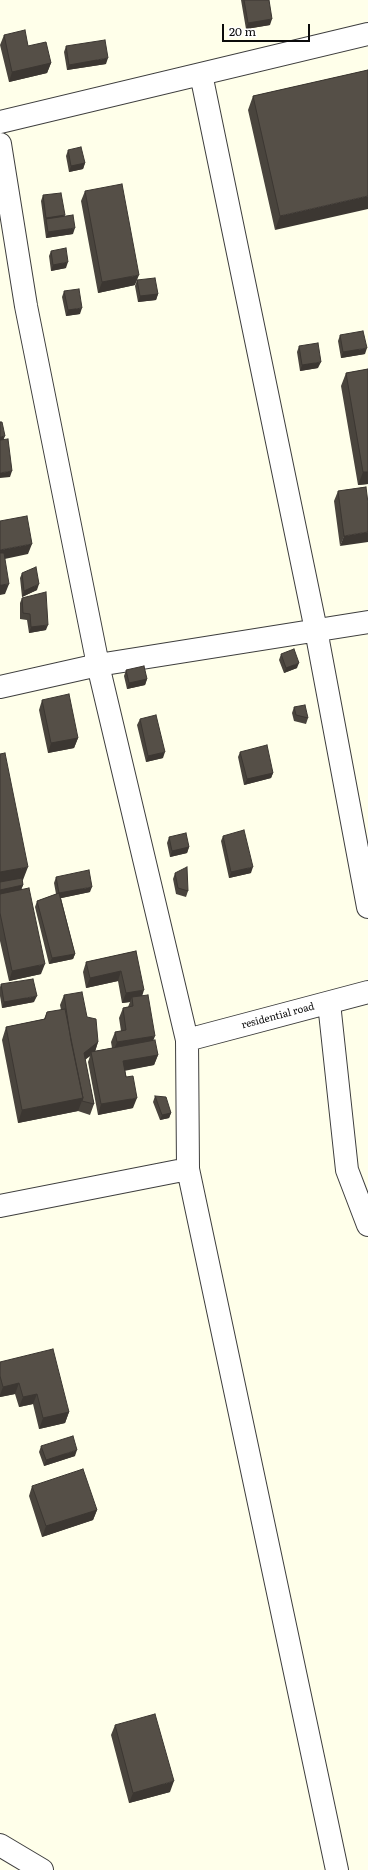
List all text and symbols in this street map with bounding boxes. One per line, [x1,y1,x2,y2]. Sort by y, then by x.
scale bar [224,16,312,42]
text: 20 m [229,22,256,40]
street label: residential road [240,1000,316,1032]

